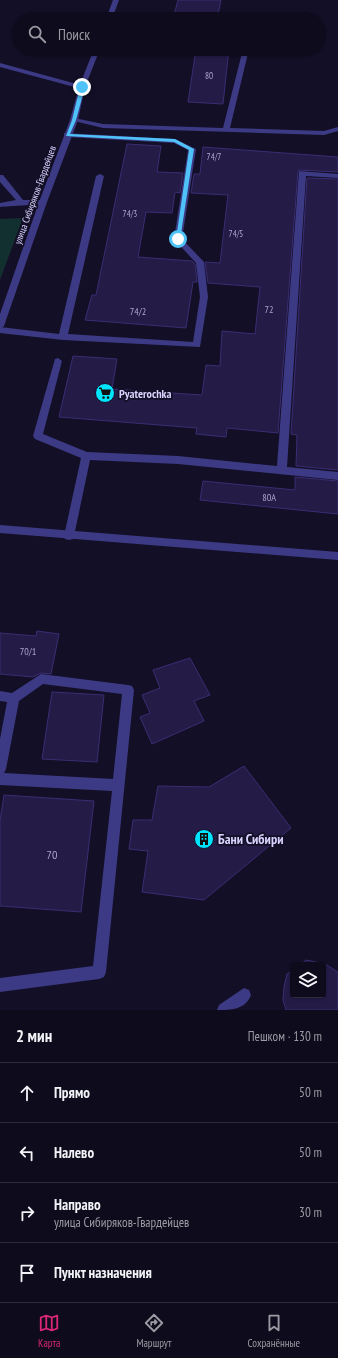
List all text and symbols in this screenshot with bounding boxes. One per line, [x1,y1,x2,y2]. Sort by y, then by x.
search box [12,12,326,56]
icon: search [26,23,48,45]
text: Поиск [58,25,90,44]
house number: 80 [205,70,213,81]
route end [73,78,91,96]
street label: улица Сибиряков-Гвардейцев [11,144,59,246]
house number: 74/7 [207,151,221,162]
house number: 74/3 [123,208,137,219]
house number: 74/5 [229,228,243,239]
route start [169,230,187,248]
house number: 72 [265,303,274,316]
house number: 74/2 [130,305,146,318]
supermarket icon: Pyaterochka [94,382,116,404]
place label: Pyaterochka [119,386,171,401]
house number: 80А [262,491,276,504]
house number: 70/1 [20,645,36,658]
building icon: Бани Сибири [193,828,215,850]
place label: Бани Сибири [218,830,283,848]
house number: 70 [47,847,57,862]
map controls [290,962,326,998]
button: layers [290,962,326,998]
text: 2 мин [16,1025,52,1047]
text: Пешком · 130 m [248,1028,322,1045]
icon: ahead [16,1082,38,1104]
text: Прямо [54,1083,90,1102]
text: 50 m [299,1084,322,1101]
icon: left [16,1142,38,1164]
text: Налево [54,1143,94,1162]
text: 50 m [299,1144,322,1161]
text: Направо [54,1195,101,1214]
icon: right [16,1202,38,1224]
text: 30 m [299,1204,322,1221]
text: улица Сибиряков-Гвардейцев [54,1214,189,1231]
icon: arrive [16,1262,38,1284]
text: Пункт назначения [54,1263,152,1282]
tab: Карта [38,1312,60,1350]
tab: Маршрут [136,1312,172,1350]
tab: Сохранённые [248,1312,300,1350]

